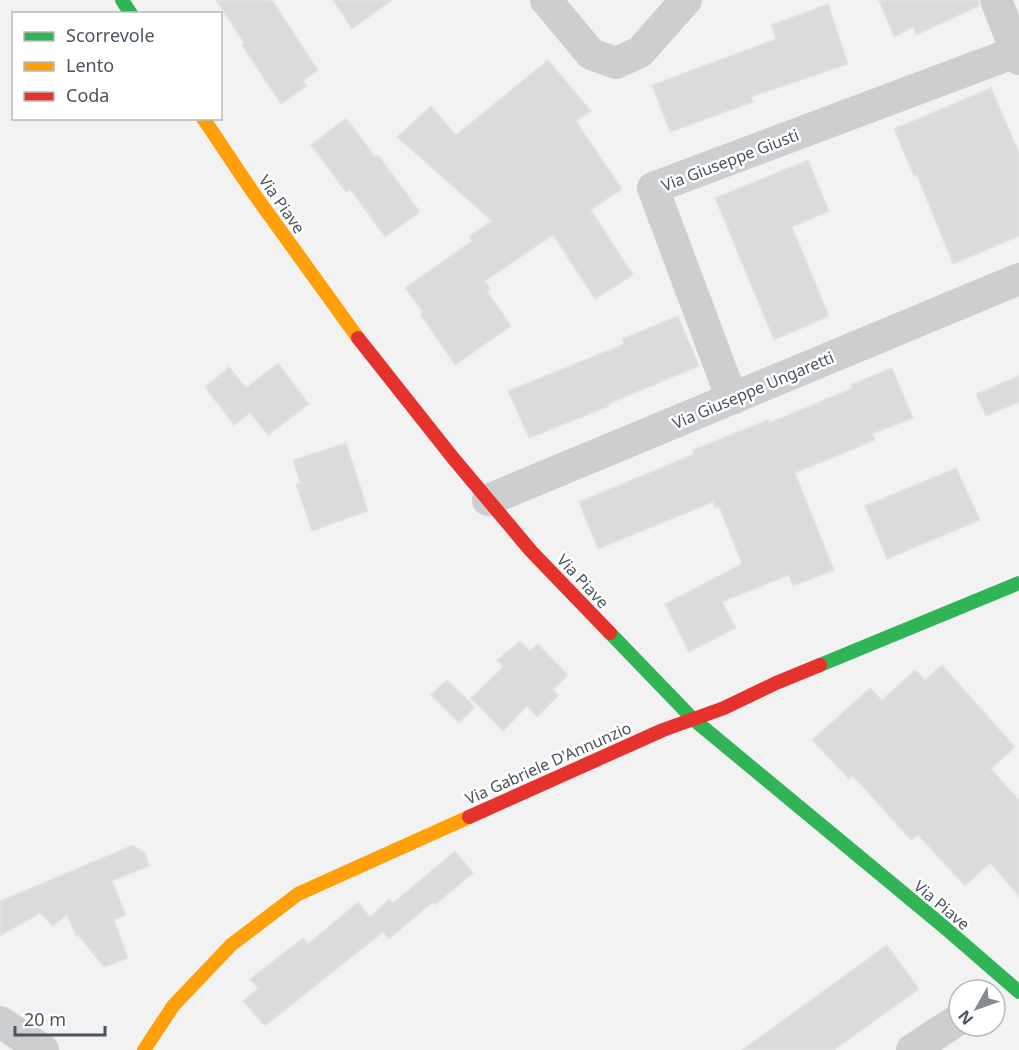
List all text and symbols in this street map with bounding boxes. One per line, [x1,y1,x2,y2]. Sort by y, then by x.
legend [12,12,222,120]
text: Scorrevole [66,23,155,47]
text: Lento [66,53,114,77]
text: Coda [66,83,109,107]
street label: Via Giuseppe Giusti [658,124,802,196]
street label: Via Piave [254,170,310,238]
street label: Via Giuseppe Ungaretti [669,346,837,434]
street label: Via Piave [552,549,614,613]
street label: Via Gabriele D'Annunzio [461,716,635,810]
street label: Via Piave [909,875,975,935]
north arrow [947,978,1007,1038]
scale bar [15,999,105,1037]
text: N [953,1006,978,1030]
text: 20 m [24,1007,66,1031]

